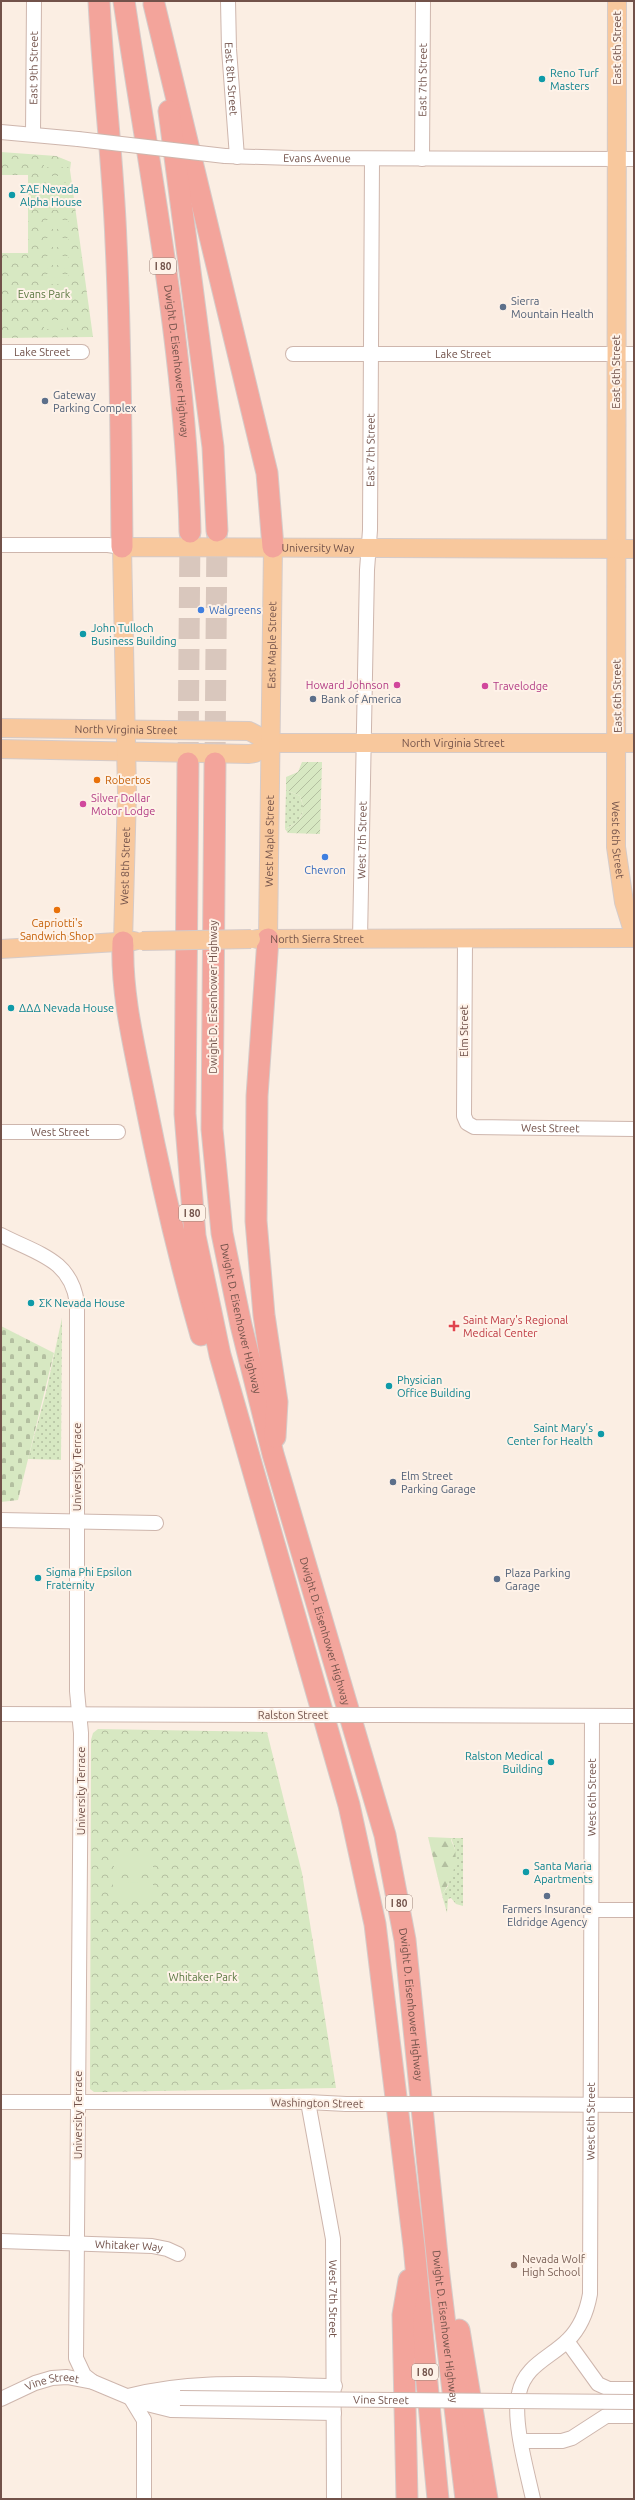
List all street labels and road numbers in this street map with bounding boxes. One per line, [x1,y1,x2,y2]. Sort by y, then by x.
street label: East 6th Street [611,11,623,85]
street label: East 9th Street [27,30,40,105]
street label: East 8th Street [223,42,240,117]
street label: East 7th Street [416,43,429,117]
street label: Evans Avenue [283,152,351,164]
road number: I 80 [150,258,176,274]
street label: Dwight D. Eisenhower Highway [162,284,191,439]
street label: East 6th Street [610,335,622,409]
street label: Lake Street [14,346,71,358]
street label: Lake Street [435,348,492,360]
street label: East 7th Street [364,413,377,487]
street label: University Way [282,542,355,554]
street label: East Maple Street [265,601,278,689]
street label: East 6th Street [610,658,624,733]
street label: North Virginia Street [75,723,178,736]
street label: North Virginia Street [402,737,505,749]
street label: West Maple Street [263,794,276,887]
street label: West 7th Street [355,800,369,879]
street label: West 6th Street [610,801,627,880]
street label: West 8th Street [118,826,132,905]
street label: Dwight D. Eisenhower Highway [207,920,219,1074]
street label: North Sierra Street [270,933,364,945]
street label: Elm Street [458,1004,470,1057]
street label: West Street [521,1122,580,1134]
street label: West Street [31,1126,90,1138]
road number: I 80 [179,1205,205,1221]
street label: Dwight D. Eisenhower Highway [218,1242,264,1395]
street label: University Terrace [71,1423,83,1511]
street label: Dwight D. Eisenhower Highway [298,1556,353,1707]
street label: Ralston Street [258,1709,329,1721]
street label: University Terrace [75,1747,87,1835]
street label: West 6th Street [586,1758,598,1836]
road number: I 80 [386,1895,412,1911]
street label: Dwight D. Eisenhower Highway [397,1927,425,2082]
street label: University Terrace [72,2071,84,2159]
street label: West 6th Street [584,2082,597,2160]
street label: Washington Street [271,2096,364,2110]
street label: Whitaker Way [95,2238,165,2254]
street label: Dwight D. Eisenhower Highway [431,2250,460,2404]
street label: West 7th Street [327,2260,339,2338]
road number: I 80 [412,2364,438,2380]
street label: Vine Street [23,2371,81,2393]
street label: Vine Street [353,2394,410,2406]

